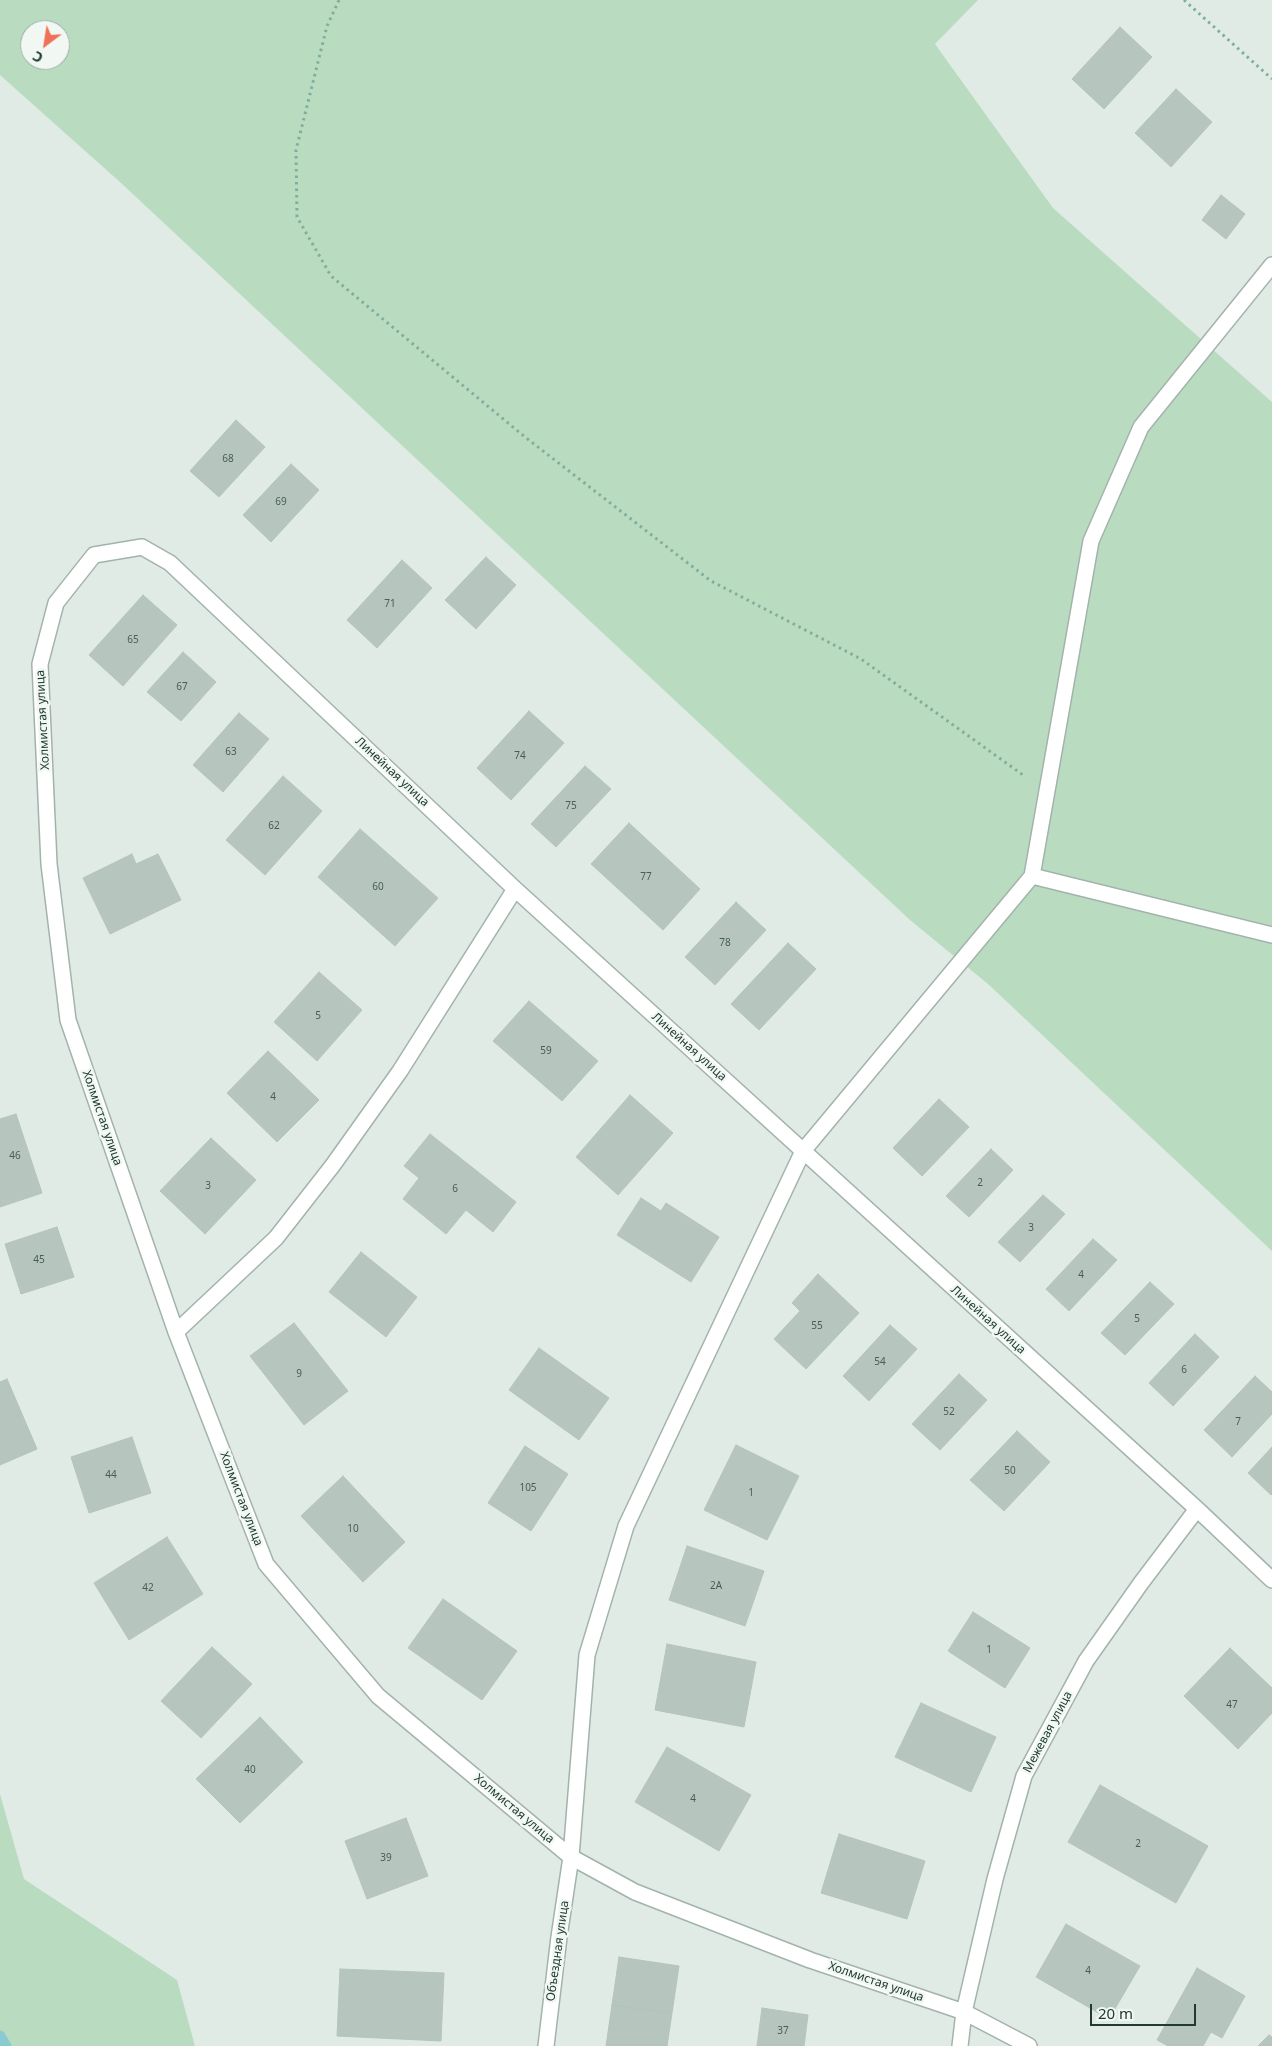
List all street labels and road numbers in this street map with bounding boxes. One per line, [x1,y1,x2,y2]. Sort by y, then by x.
street label: Холмистая улица [33,670,53,770]
street label: Линейная улица [352,734,432,810]
street label: Линейная улица [649,1010,729,1084]
street label: Холмистая улица [79,1068,125,1168]
street label: Линейная улица [948,1283,1028,1357]
street label: Холмистая улица [216,1450,266,1548]
street label: Межевая улица [1020,1689,1076,1775]
street label: Холмистая улица [471,1771,557,1847]
street label: Объездная улица [544,1900,572,2002]
street label: Холмистая улица [826,1959,926,2005]

